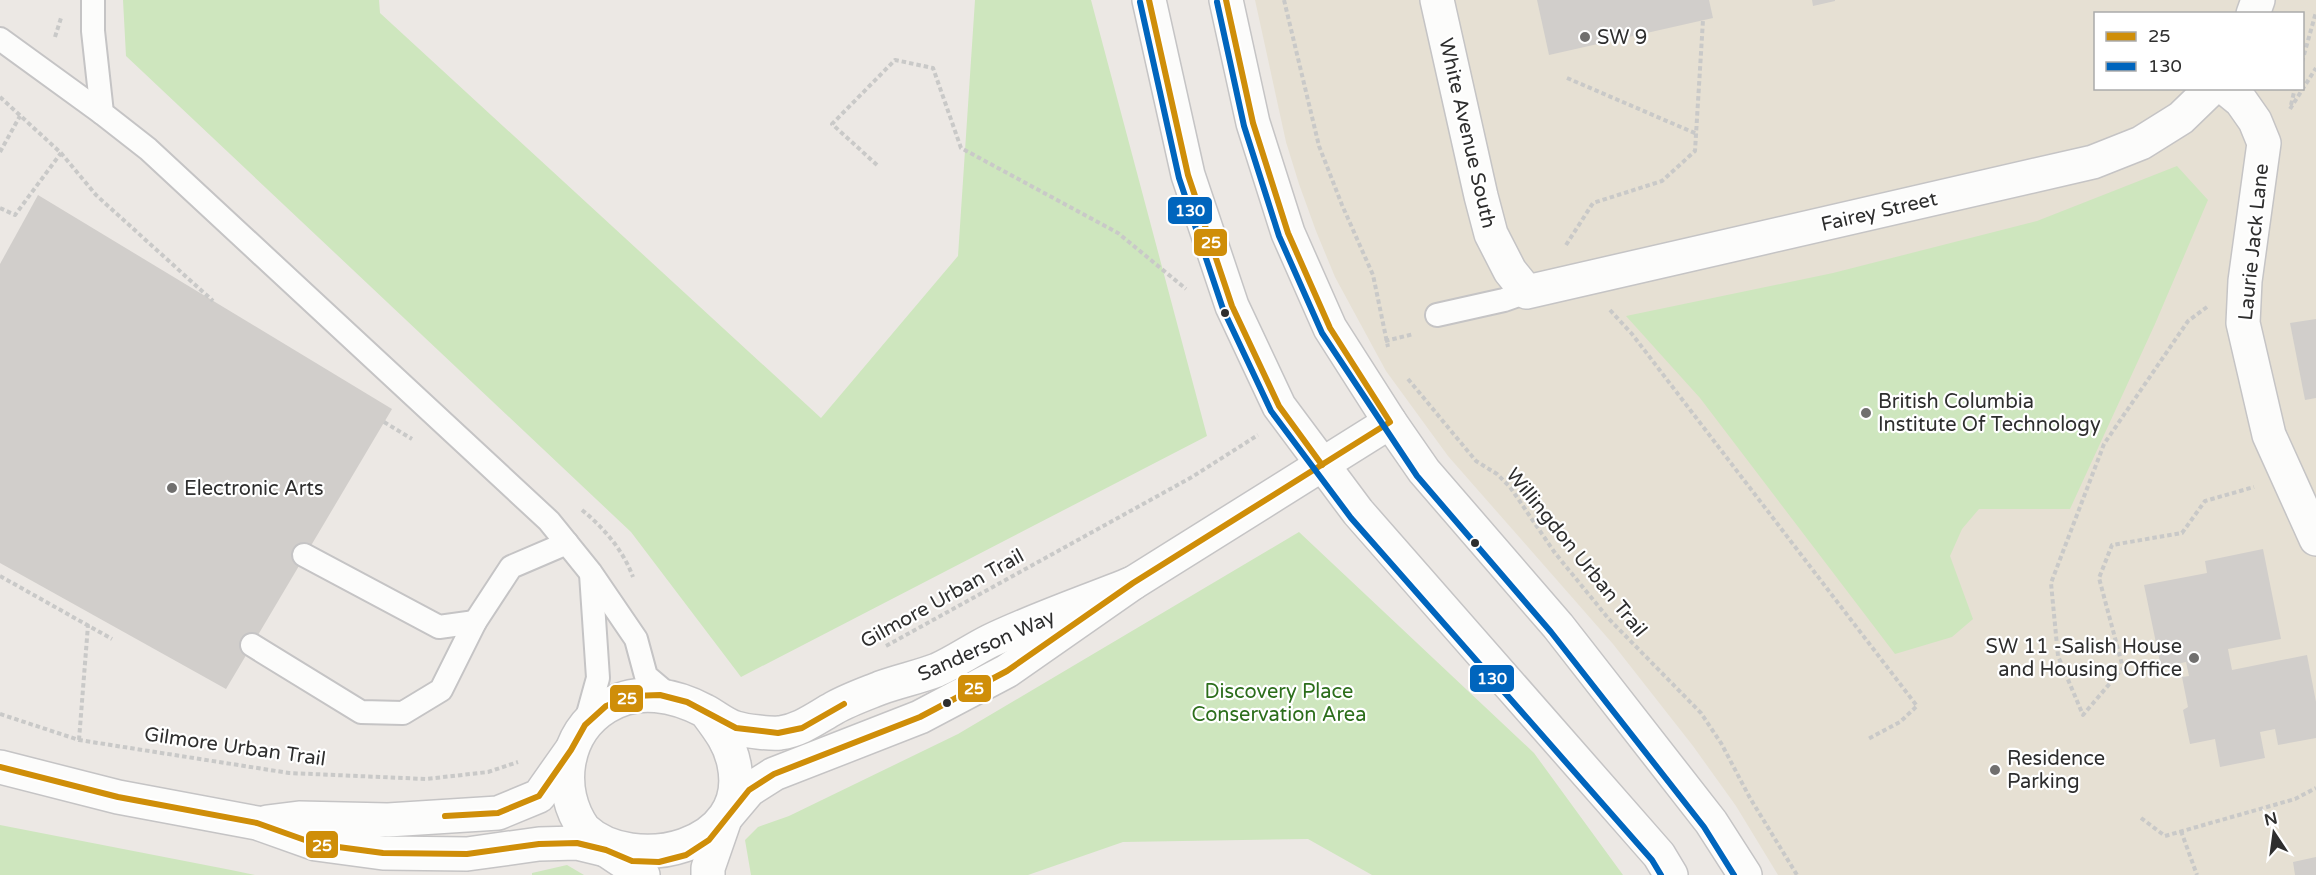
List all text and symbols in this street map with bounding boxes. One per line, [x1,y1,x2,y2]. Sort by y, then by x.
legend [2094,12,2304,90]
text: 25 [2148,25,2171,47]
place label: SW 9 [1597,26,1647,50]
marker: SW 9 [1578,30,1592,44]
street label: White Avenue South [1433,36,1501,231]
text: 130 [2148,55,2182,77]
street label: Laurie Jack Lane [2234,162,2274,322]
street label: Fairey Street [1819,187,1940,237]
line badge: 130 [1167,196,1213,225]
text: 130 [1175,201,1205,221]
line badge: 25 [1193,228,1228,257]
text: 25 [1201,233,1221,253]
unlabelled marker [1219,307,1231,319]
place label: British Columbia Institute Of Technology [1878,390,2101,437]
marker: British Columbia Institute Of Technology [1859,406,1873,420]
street label: Willingdon Urban Trail [1501,463,1652,642]
place label: Electronic Arts [184,477,324,501]
marker: Electronic Arts [165,481,179,495]
unlabelled marker [1469,537,1481,549]
street label: Gilmore Urban Trail [857,544,1028,654]
street label: Sanderson Way [914,605,1059,687]
place label: SW 11 -Salish House and Housing Office [1986,635,2182,682]
marker: SW 11 -Salish House and Housing Office [2187,651,2201,665]
line badge: 130 [1469,664,1515,693]
text: 130 [1477,669,1507,689]
line badge: 25 [957,674,992,703]
text: 25 [964,679,984,699]
park label: Discovery Place Conservation Area [1192,680,1366,727]
line badge: 25 [609,684,644,713]
text: 25 [617,689,637,709]
unlabelled marker [941,697,953,709]
street label: Gilmore Urban Trail [143,722,327,772]
place label: Residence Parking [2007,747,2105,794]
marker: Residence Parking [1988,763,2002,777]
north arrow [2244,803,2304,863]
text: N [2262,808,2279,831]
line badge: 25 [305,830,339,859]
text: 25 [312,836,332,856]

